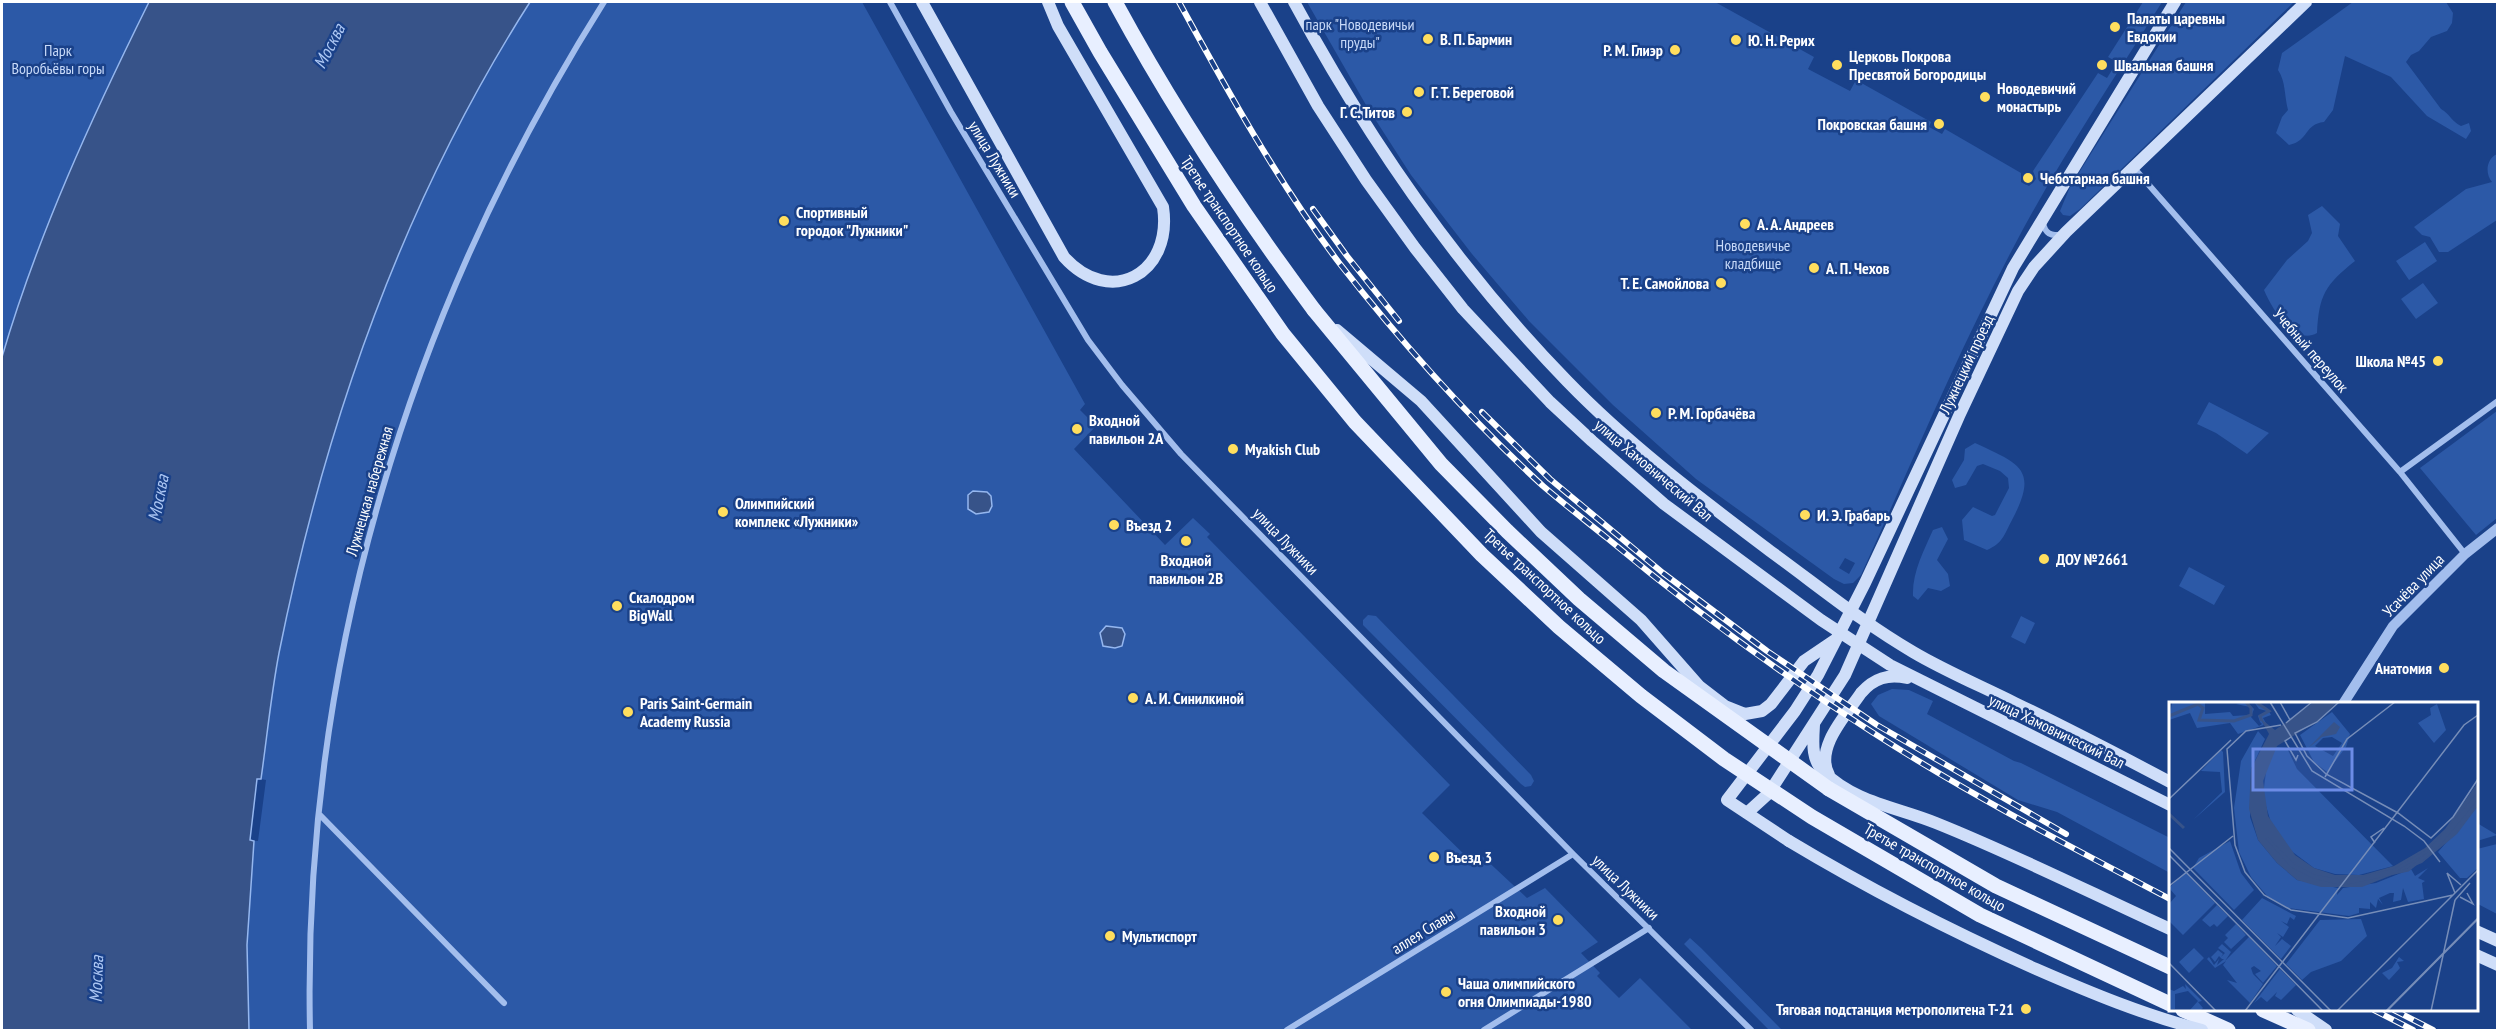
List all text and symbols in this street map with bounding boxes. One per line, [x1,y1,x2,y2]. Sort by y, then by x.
place label: Палаты царевны Евдокии [2127,8,2225,46]
park label: парк "Новодевичьи пруды" [1306,14,1414,52]
water label: Москва [308,19,350,72]
marker: Палаты царевны Евдокии [2108,20,2122,34]
place label: В. П. Бармин [1440,29,1512,49]
place label: Ю. Н. Рерих [1748,30,1815,50]
marker: В. П. Бармин [1421,32,1435,46]
marker: Ю. Н. Рерих [1729,33,1743,47]
park label: Парк Воробьёвы горы [11,40,105,78]
place label: Р. М. Глиэр [1603,40,1663,60]
marker: Р. М. Глиэр [1668,43,1682,57]
place label: Церковь Покрова Пресвятой Богородицы [1849,46,1986,84]
place label: Швальная башня [2114,55,2214,75]
marker: Церковь Покрова Пресвятой Богородицы [1830,58,1844,72]
marker: Швальная башня [2095,58,2109,72]
place label: Новодевичий монастырь [1997,78,2076,116]
place label: Г. Т. Береговой [1431,82,1514,102]
marker: Г. Т. Береговой [1412,85,1426,99]
marker: Новодевичий монастырь [1978,90,1992,104]
place label: Г. С. Титов [1340,102,1395,122]
marker: Г. С. Титов [1400,105,1414,119]
place label: Покровская башня [1818,114,1927,134]
street label: улица Лужники [964,117,1026,201]
marker: Покровская башня [1932,117,1946,131]
street label: Третье транспортное кольцо [1177,152,1283,296]
place label: Чеботарная башня [2040,168,2150,188]
marker: Чеботарная башня [2021,171,2035,185]
place label: Спортивный городок "Лужники" [796,202,908,240]
marker: Спортивный городок "Лужники" [777,214,791,228]
place label: А. А. Андреев [1756,214,1834,234]
marker: А. А. Андреев [1738,217,1752,231]
park label: Новодевичье кладбище [1716,235,1790,273]
place label: А. П. Чехов [1825,258,1890,278]
marker: А. П. Чехов [1807,261,1821,275]
place label: Т. Е. Самойлова [1620,273,1709,293]
marker: Т. Е. Самойлова [1714,276,1728,290]
street label: Учебный переулок [2269,304,2354,397]
street label: Лужнецкий проезд [1934,311,1998,418]
place label: Школа №45 [2355,351,2426,371]
marker: Школа №45 [2431,354,2445,368]
place label: Р. М. Горбачёва [1668,403,1756,423]
marker: Р. М. Горбачёва [1649,406,1663,420]
place label: Входной павильон 2A [1089,410,1164,448]
street label: улица Хамовнический Вал [1591,415,1717,525]
marker: Входной павильон 2A [1070,422,1084,436]
street label: Лужнецкая набережная [341,424,397,559]
place label: Myakish Club [1245,439,1320,459]
marker: Myakish Club [1226,442,1240,456]
water label: Москва [142,472,174,523]
place label: Олимпийский комплекс «Лужники» [735,493,859,531]
street label: улица Лужники [1249,503,1323,579]
marker: Олимпийский комплекс «Лужники» [716,505,730,519]
place label: И. Э. Грабарь [1817,505,1891,525]
marker: И. Э. Грабарь [1798,508,1812,522]
place label: Въезд 2 [1126,515,1172,535]
marker: Въезд 2 [1107,518,1121,532]
street label: Третье транспортное кольцо [1480,524,1611,648]
marker: Входной павильон 2B [1179,534,1193,548]
place label: ДОУ №2661 [2056,549,2128,569]
street label: Усачёва улица [2378,549,2448,621]
place label: Входной павильон 2B [1149,550,1223,588]
marker: ДОУ №2661 [2037,552,2051,566]
place label: Скалодром BigWall [629,587,694,625]
marker: Скалодром BigWall [610,599,624,613]
place label: Анатомия [2374,658,2432,678]
marker: Анатомия [2437,661,2451,675]
place label: А. И. Синилкиной [1144,688,1244,708]
street label: улица Хамовнический Вал [1986,689,2128,773]
marker: А. И. Синилкиной [1126,691,1140,705]
place label: Paris Saint-Germain Academy Russia [639,693,752,731]
inset map [2169,702,2478,1011]
marker: Paris Saint-Germain Academy Russia [621,705,635,719]
street label: Третье транспортное кольцо [1861,818,2010,916]
place label: Въезд 3 [1446,847,1492,867]
marker: Въезд 3 [1427,850,1441,864]
street label: улица Лужники [1588,850,1664,924]
place label: Входной павильон 3 [1480,901,1546,939]
street label: аллея Славы [1388,904,1458,958]
marker: Входной павильон 3 [1551,913,1565,927]
place label: Мультиспорт [1122,926,1197,946]
marker: Мультиспорт [1103,929,1117,943]
water label: Москва [84,954,108,1003]
place label: Чаша олимпийского огня Олимпиады-1980 [1458,973,1592,1011]
marker: Чаша олимпийского огня Олимпиады-1980 [1439,985,1453,999]
place label: Тяговая подстанция метрополитена Т-21 [1776,999,2014,1019]
marker: Тяговая подстанция метрополитена Т-21 [2019,1002,2033,1016]

